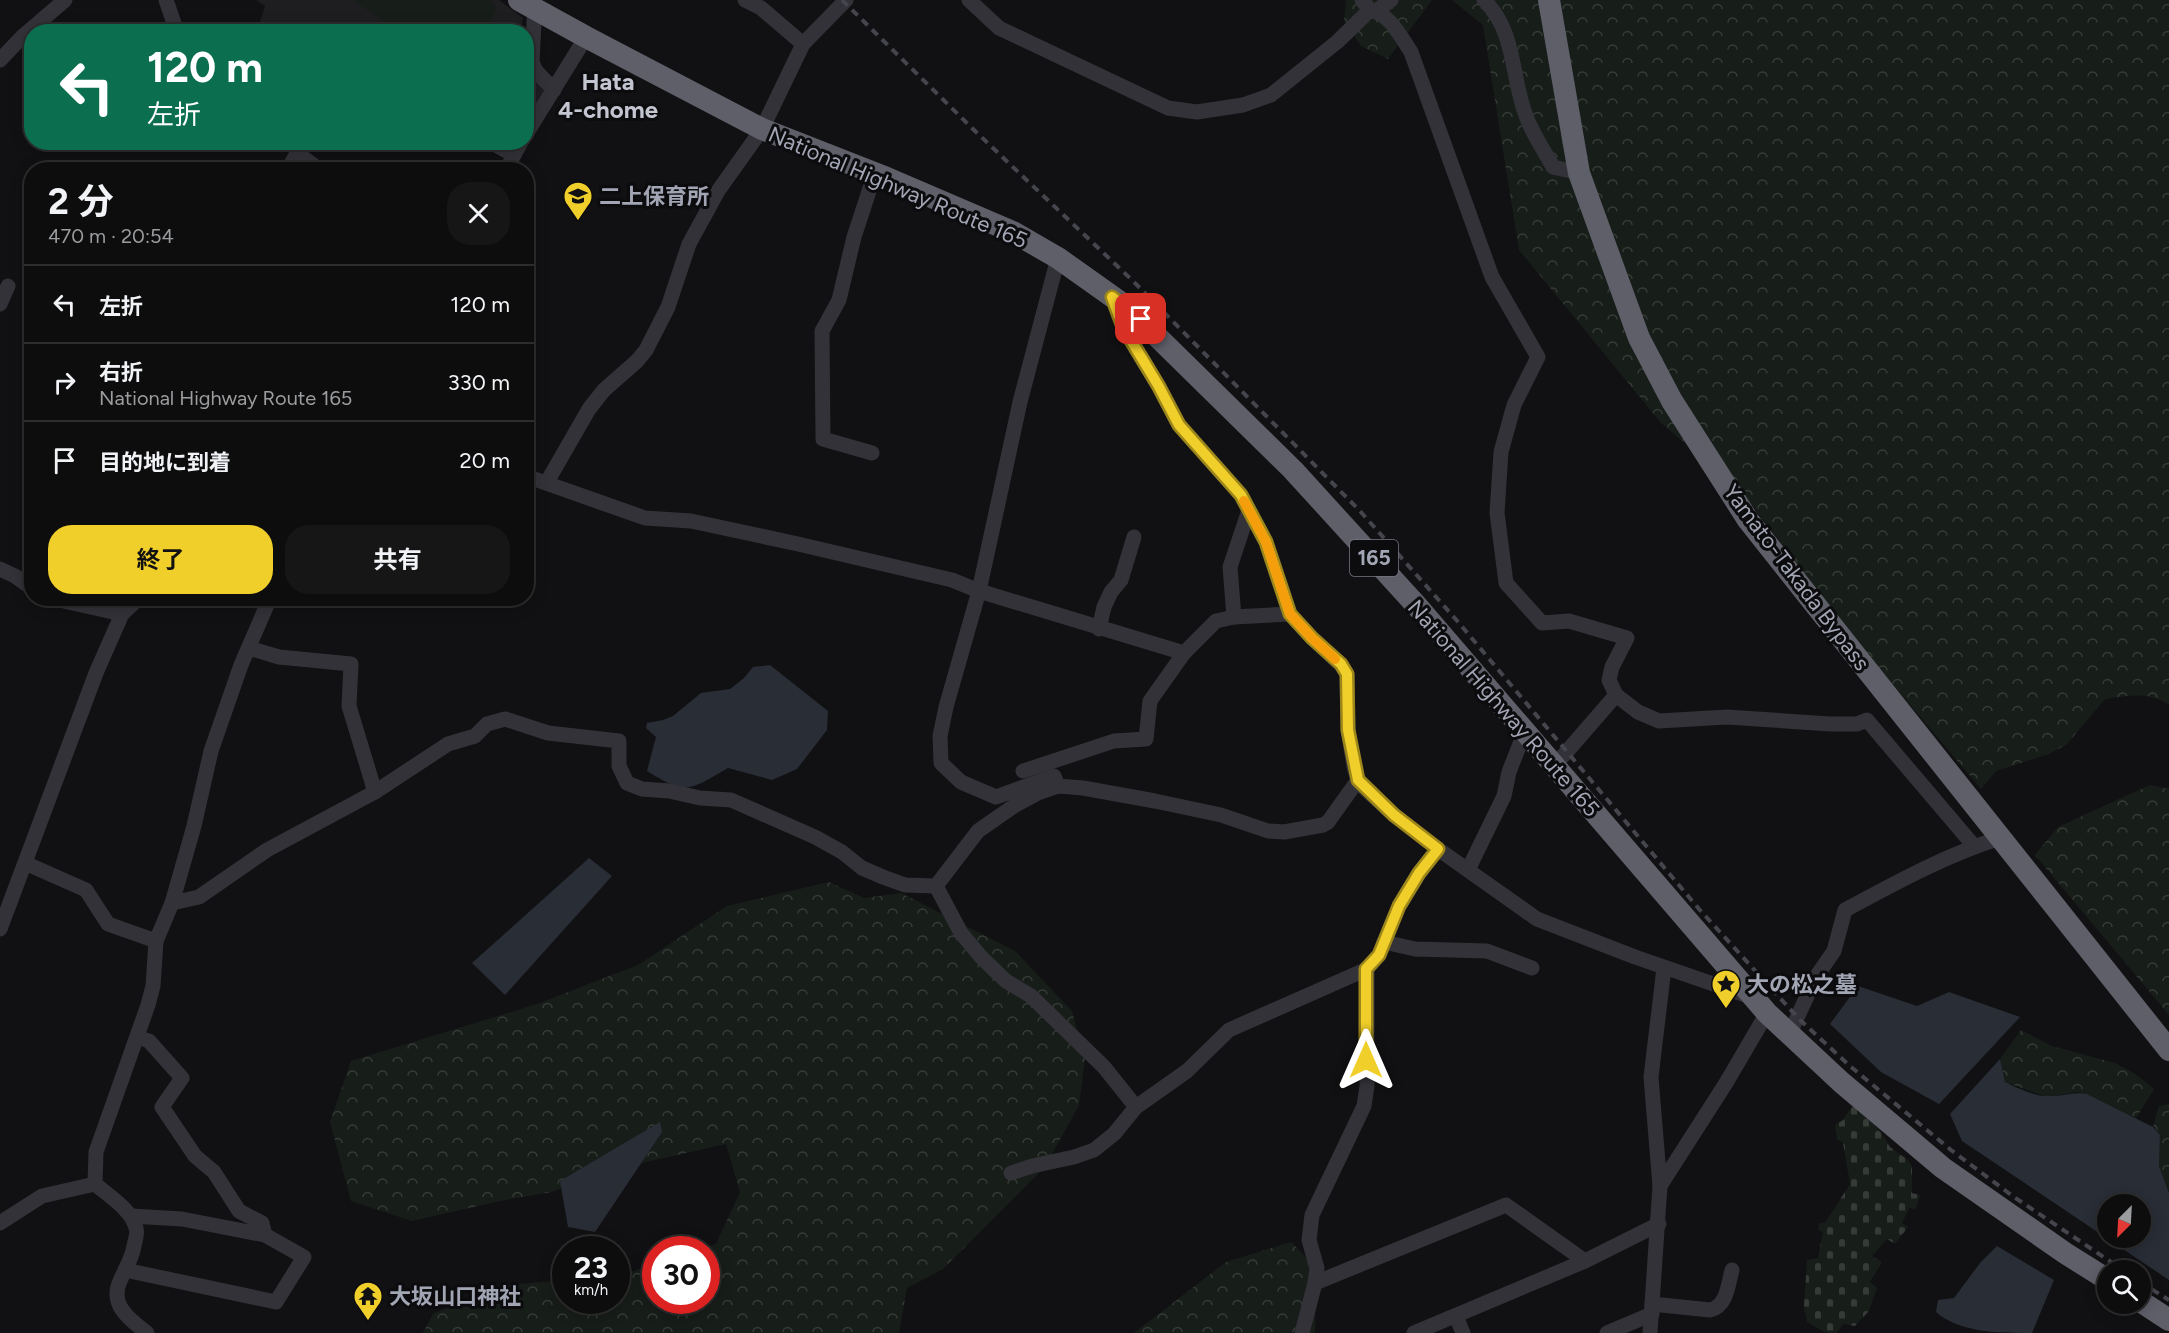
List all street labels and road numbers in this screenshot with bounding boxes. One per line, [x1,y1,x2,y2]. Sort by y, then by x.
street label: National Highway Route 165 [764,121,1031,254]
street label: Yamato-Takada Bypass [1718,479,1875,676]
road number: 165 [1350,540,1398,576]
street label: National Highway Route 165 [1402,594,1605,822]

